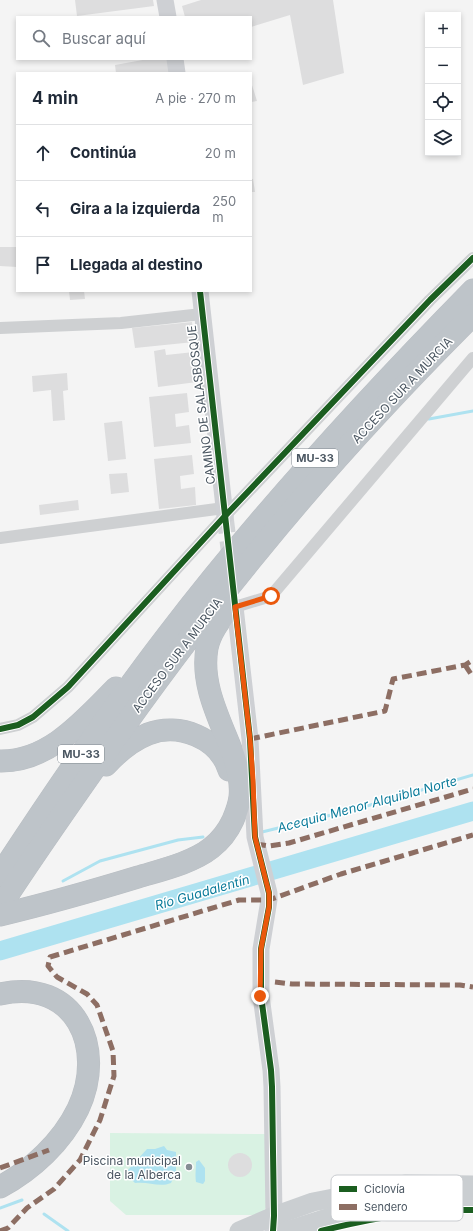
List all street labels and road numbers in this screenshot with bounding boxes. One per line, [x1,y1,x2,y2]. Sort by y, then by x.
street label: CAMINO DE SALASBOSQUE [184,324,218,486]
street label: ACCESO SUR A MURCIA [349,334,455,446]
road number: MU-33 [292,449,338,467]
street label: ACCESO SUR A MURCIA [129,595,225,715]
road number: MU-33 [58,745,104,763]

